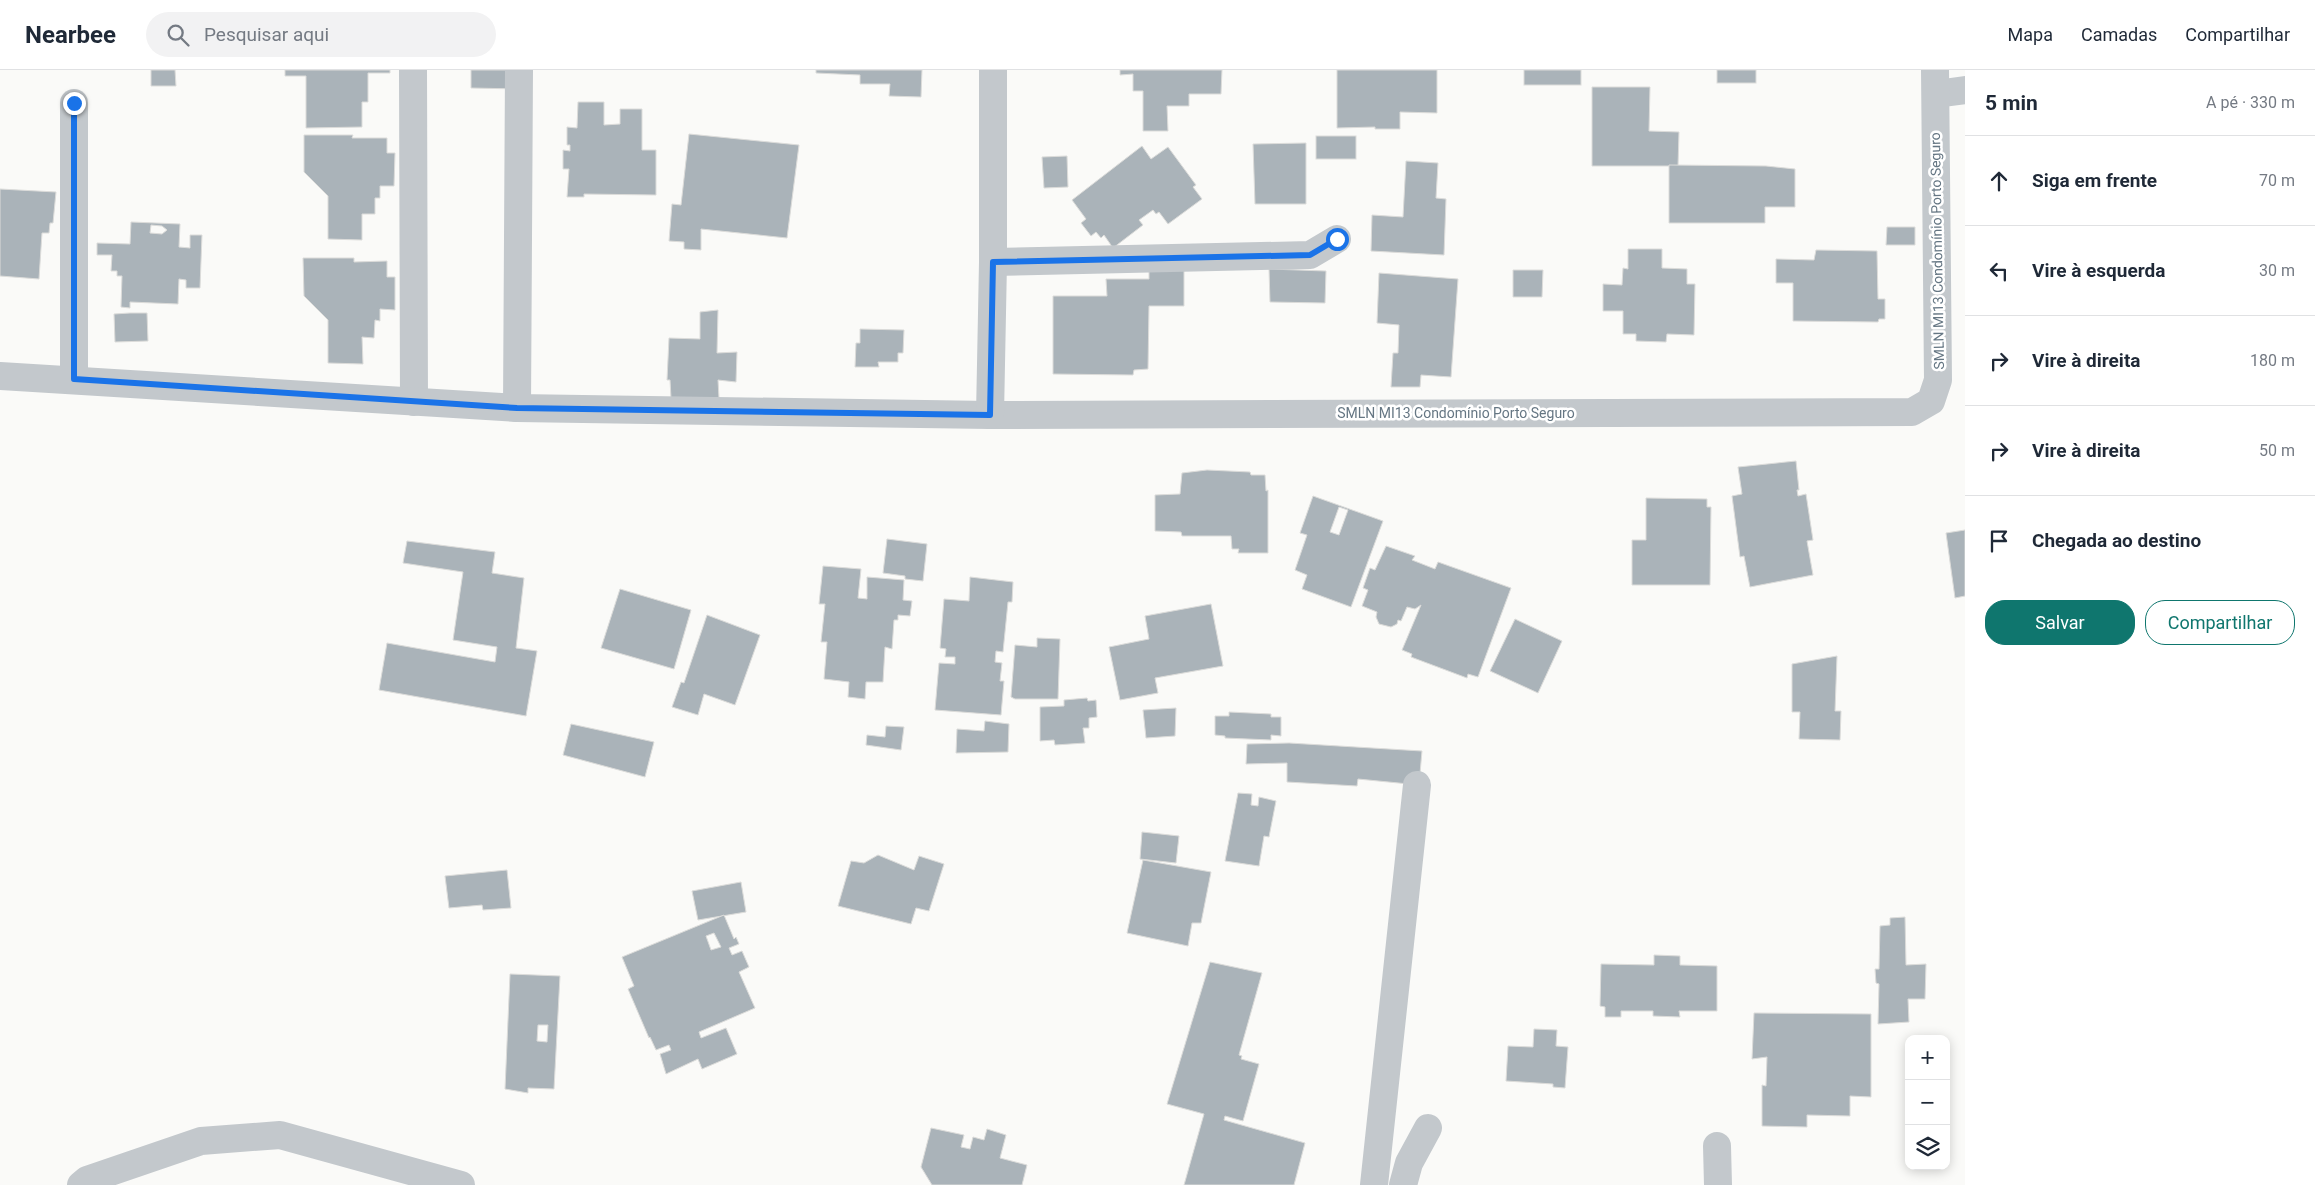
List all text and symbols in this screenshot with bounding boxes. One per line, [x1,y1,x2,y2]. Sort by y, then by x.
search box [146,12,496,57]
text: Nearbee [25,21,116,49]
icon: search [164,21,192,49]
text: Pesquisar aqui [204,23,329,46]
text: Mapa [2008,24,2053,45]
text: Camadas [2081,24,2157,45]
text: Compartilhar [2185,24,2290,45]
text: 5 min [1985,91,2038,115]
route end [63,92,86,115]
text: A pé · 330 m [2206,93,2295,112]
street label: SMLN MI13 Condomínio Porto Seguro [1927,132,1947,370]
icon: ahead [1985,167,2013,195]
text: Siga em frente [2032,169,2157,192]
text: 70 m [2259,171,2295,190]
route start [1326,228,1349,251]
icon: left [1985,257,2013,285]
text: Vire à esquerda [2032,259,2165,282]
text: 30 m [2259,261,2295,280]
icon: right [1985,347,2013,375]
text: Vire à direita [2032,349,2141,372]
text: 180 m [2250,351,2295,370]
street label: SMLN MI13 Condomínio Porto Seguro [1337,405,1575,421]
icon: right [1985,437,2013,465]
text: Vire à direita [2032,439,2141,462]
text: 50 m [2259,441,2295,460]
icon: arrive [1985,527,2013,555]
text: Chegada ao destino [2032,529,2201,552]
button: Salvar [1985,600,2135,645]
button: Compartilhar [2145,600,2295,645]
map controls [1905,1035,1950,1170]
button: + [1905,1035,1950,1080]
button: − [1905,1080,1950,1125]
button: layers [1905,1125,1950,1170]

